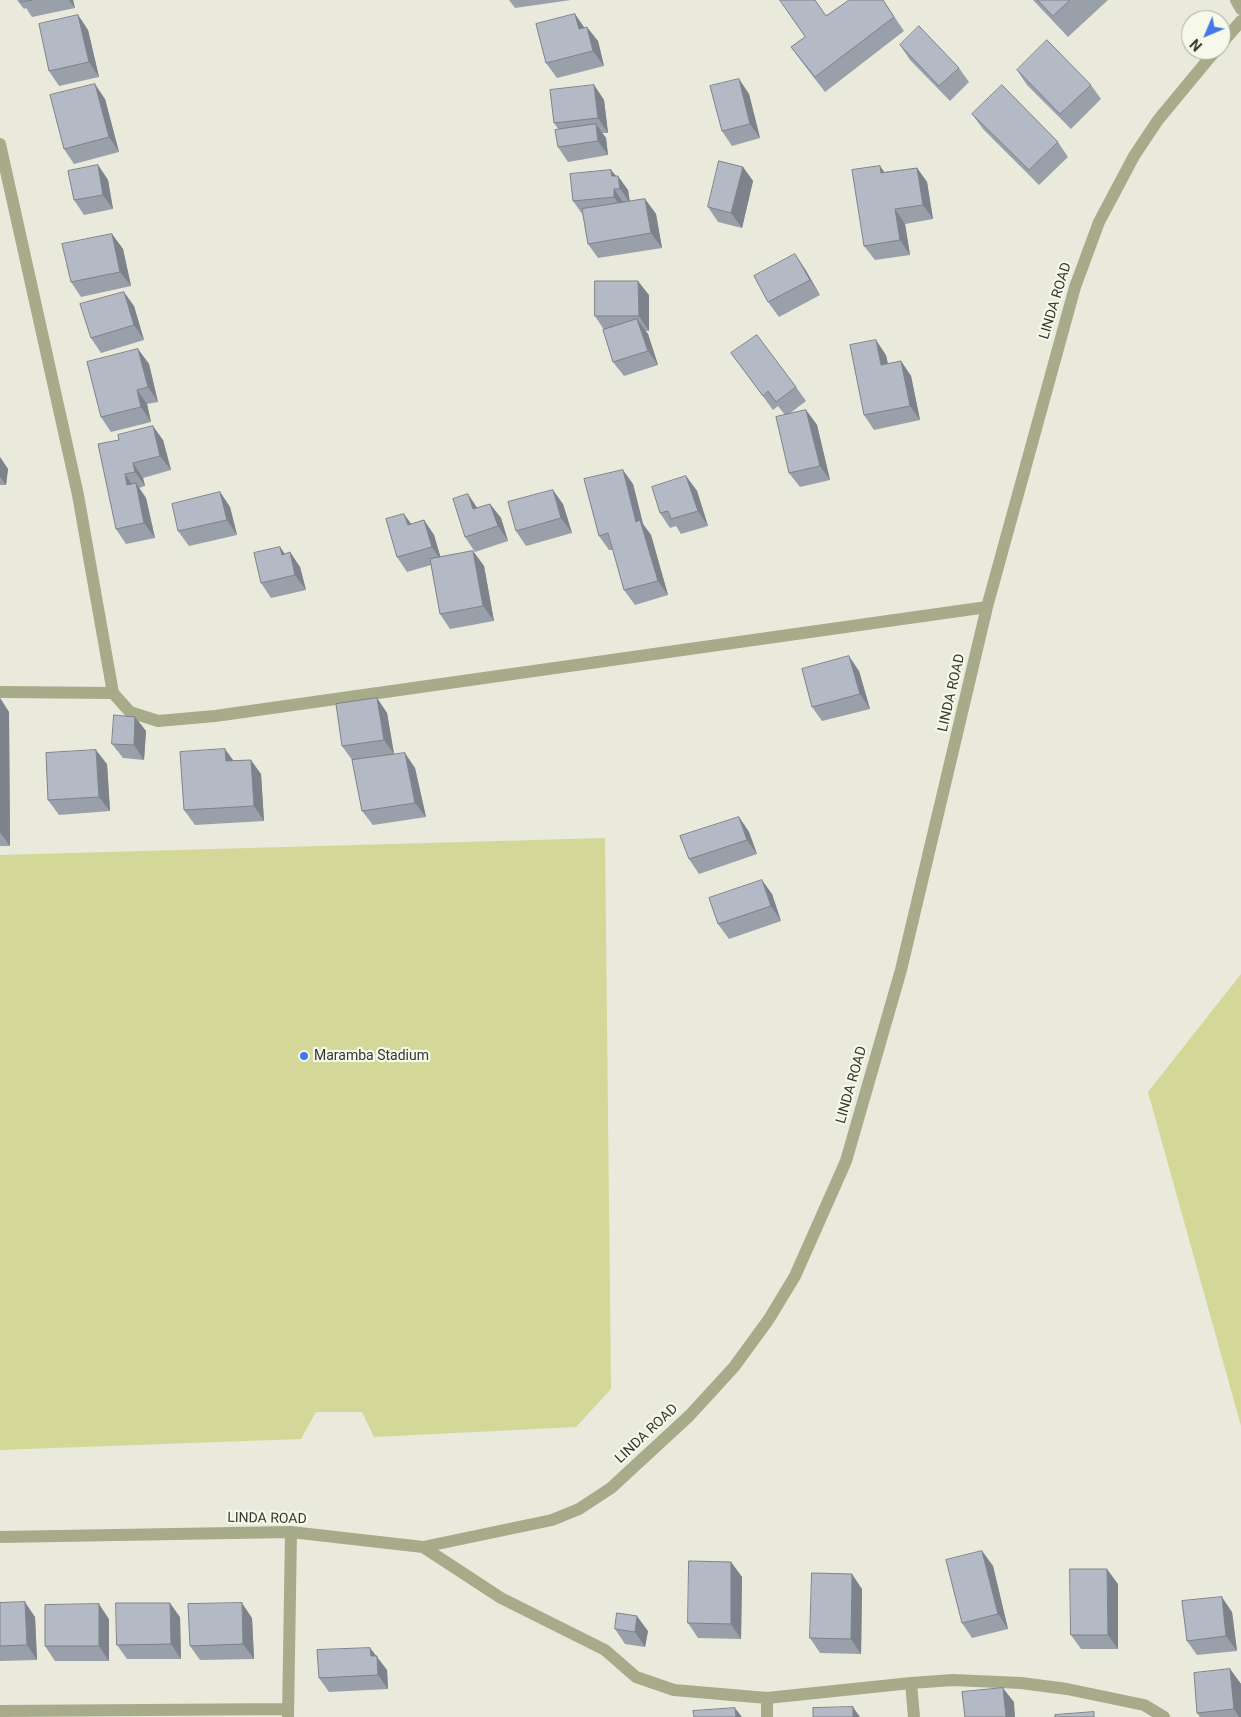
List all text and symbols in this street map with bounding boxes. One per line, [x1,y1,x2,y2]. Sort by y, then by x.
north arrow [1181,10,1231,60]
text: N [1187,36,1205,54]
street label: LINDA ROAD [1036,261,1076,341]
street label: LINDA ROAD [935,652,969,734]
street label: LINDA ROAD [833,1045,871,1125]
place label: Maramba Stadium [314,1048,429,1064]
marker: Maramba Stadium [298,1050,310,1062]
street label: LINDA ROAD [612,1401,682,1467]
street label: LINDA ROAD [227,1510,307,1528]

